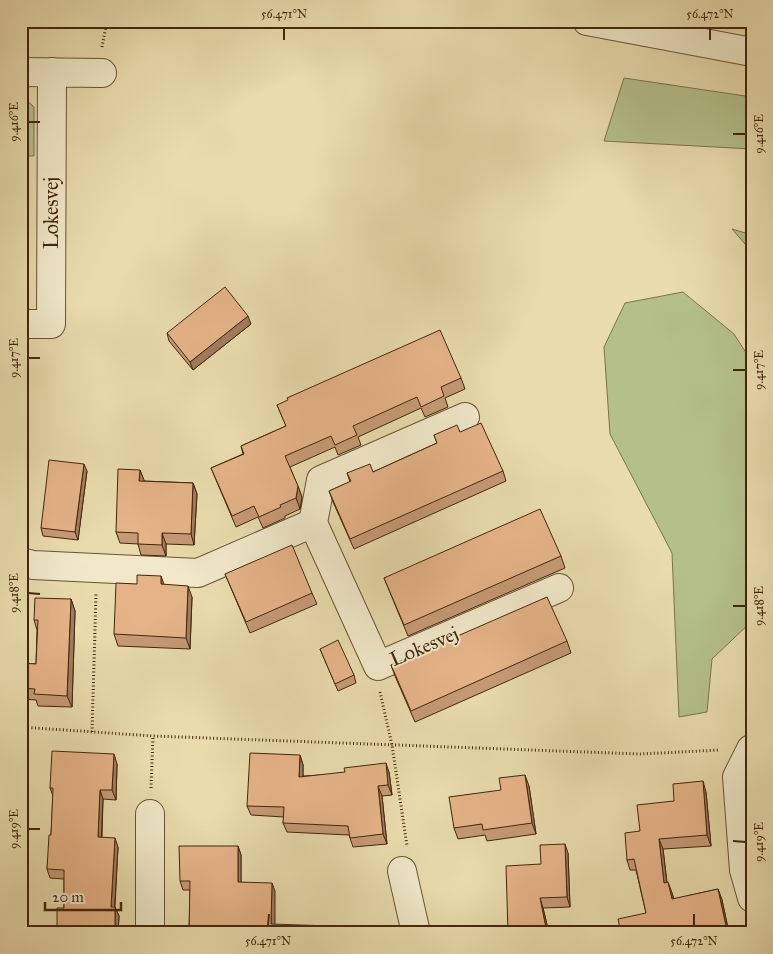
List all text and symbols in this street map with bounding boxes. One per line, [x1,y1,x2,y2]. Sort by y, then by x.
text: 56.471°N [261,7,307,21]
text: 56.472°N [686,7,734,21]
text: 9.416°E [7,102,21,142]
text: 9.416°E [752,114,766,154]
street label: Lokesvej [39,177,63,249]
text: 9.417°E [7,338,21,378]
text: 9.417°E [752,350,766,390]
text: 9.418°E [7,573,21,613]
text: 9.418°E [752,586,766,626]
street label: Lokesvej [386,621,462,671]
text: 9.419°E [7,809,21,849]
text: 9.419°E [752,822,766,862]
scale bar [45,879,121,911]
text: 20 m [52,888,84,906]
text: 56.471°N [245,934,291,948]
text: 56.472°N [670,934,718,948]

